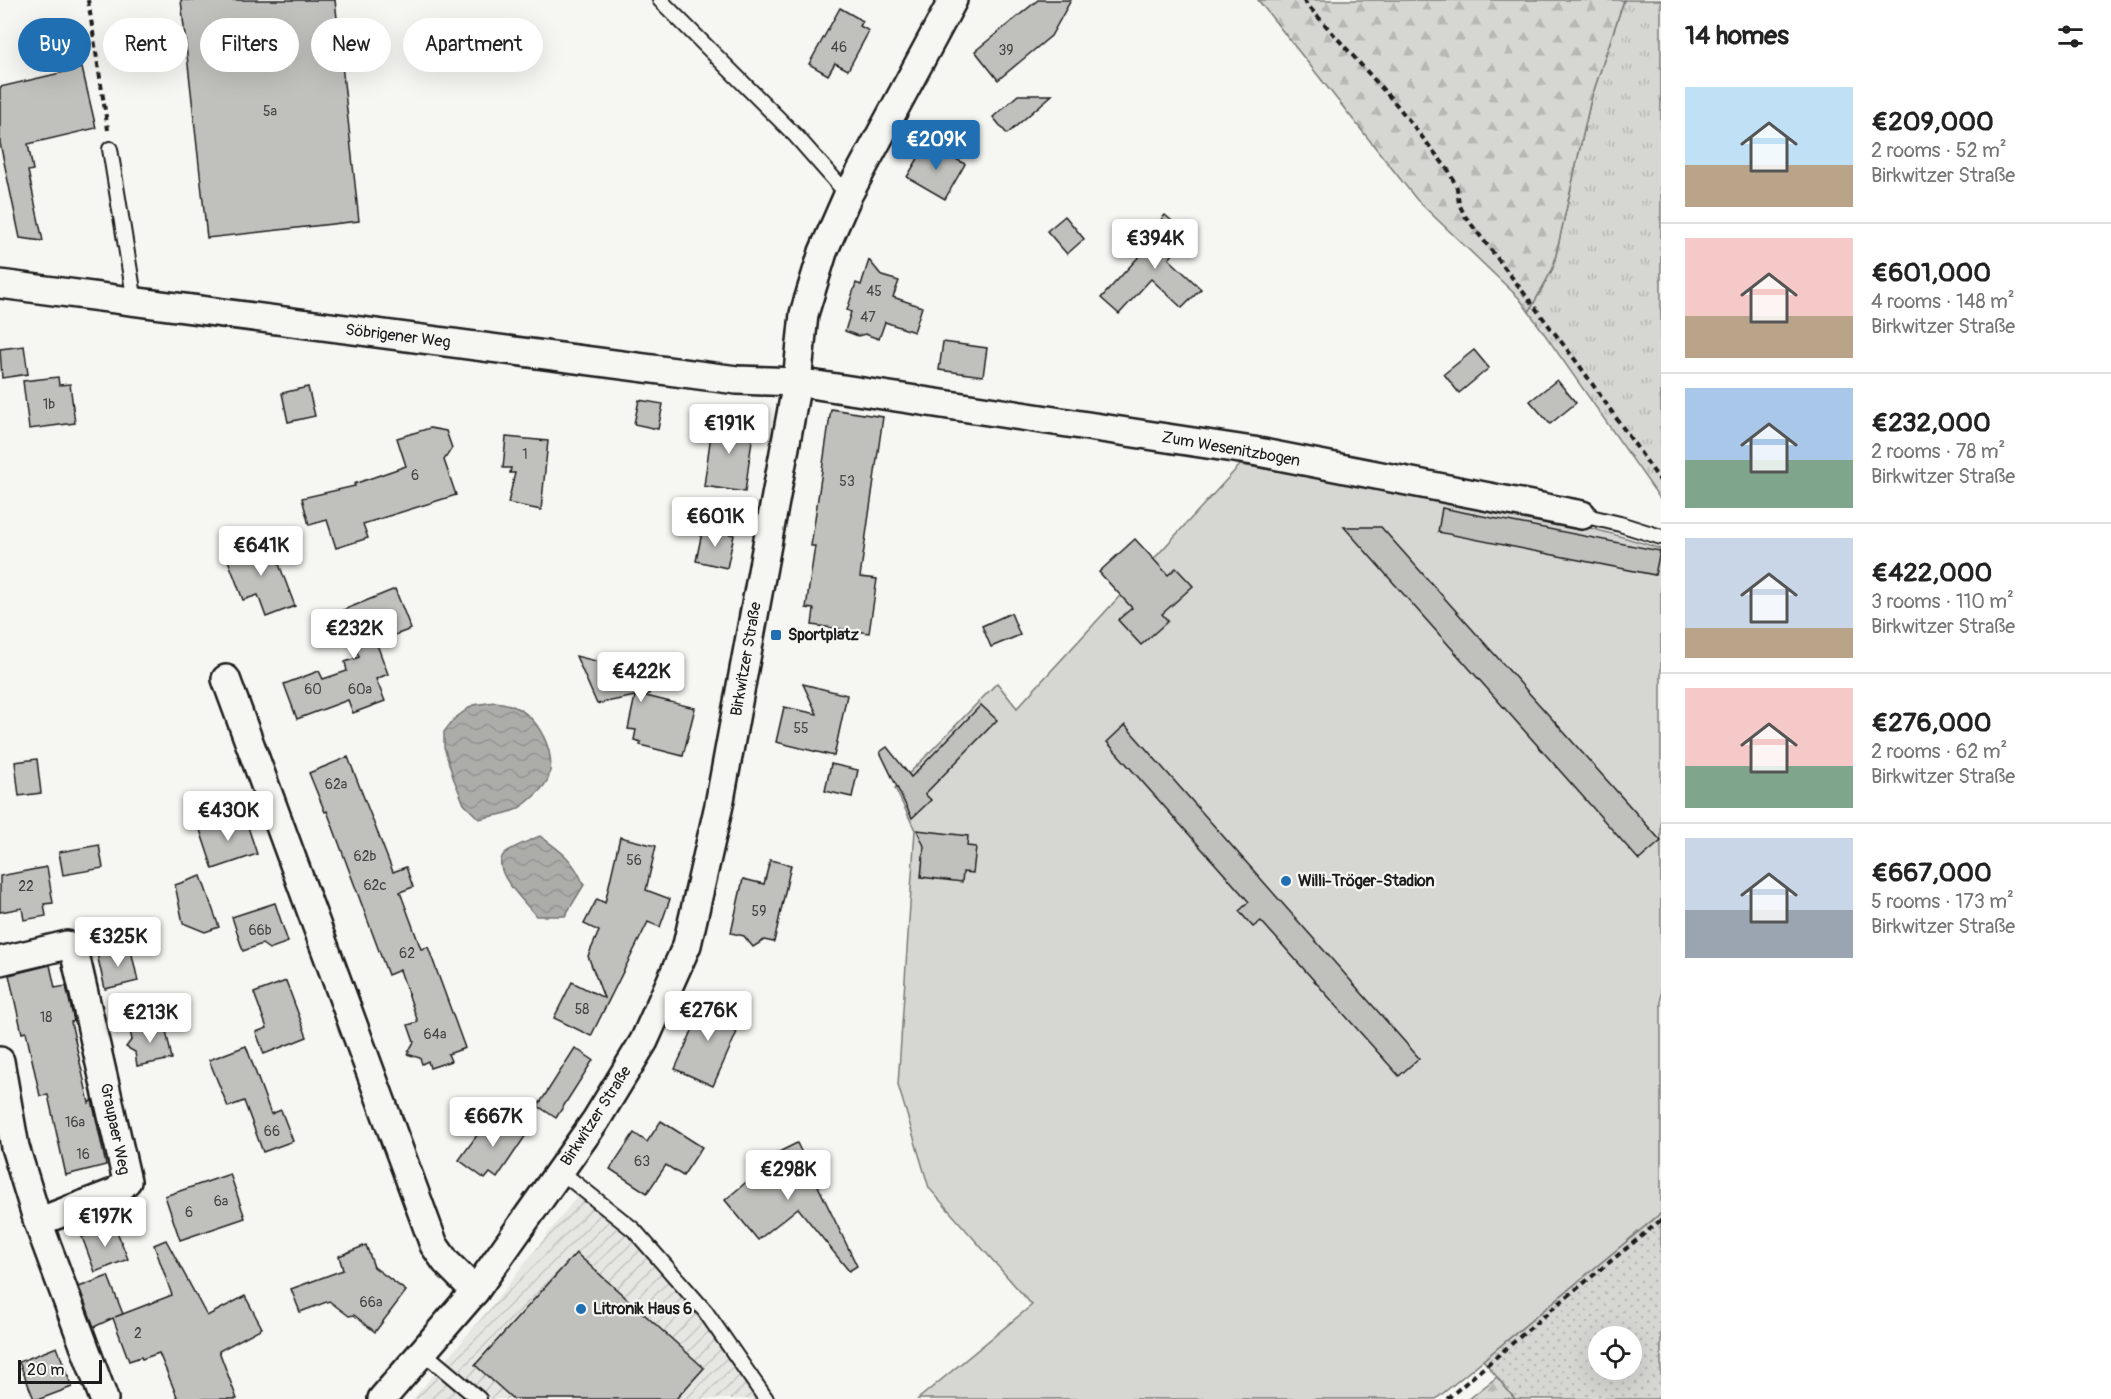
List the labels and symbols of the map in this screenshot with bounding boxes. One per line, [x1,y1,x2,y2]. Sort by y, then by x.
house number: 46 [831,39,847,56]
house number: 39 [998,42,1014,59]
house number: 5a [263,103,277,120]
pin: €209K [894,120,978,171]
pin: €394K [1113,219,1197,270]
house number: 45 [866,283,882,300]
house number: 47 [860,309,876,326]
street label: Söbrigener Weg [344,320,452,352]
house number: 1b [43,396,55,413]
pin: €191K [687,404,771,455]
street label: Zum Wesenitzbogen [1160,427,1302,471]
house number: 1 [522,446,528,463]
house number: 6 [411,467,419,484]
house number: 53 [839,473,855,490]
pin: €601K [673,497,757,548]
pin: €641K [219,526,303,577]
street label: Birkwitzer Straße [726,600,766,718]
pin: €232K [312,609,396,660]
place label: Sportplatz [788,625,859,645]
marker: Sportplatz [769,628,783,642]
pin: €422K [599,652,683,703]
house number: 60 [304,681,322,698]
house number: 60a [348,681,372,698]
house number: 55 [793,720,809,737]
house number: 62a [325,776,347,793]
pin: €430K [186,791,270,842]
house number: 62b [354,848,377,865]
house number: 56 [626,852,642,869]
place label: Willi-Tröger-Stadion [1298,871,1435,891]
marker: Willi-Tröger-Stadion [1279,874,1293,888]
house number: 62c [363,877,387,894]
house number: 22 [18,878,34,895]
house number: 59 [752,903,766,920]
pin: €325K [76,917,160,968]
house number: 66b [248,922,272,939]
house number: 62 [399,945,415,962]
pin: €276K [666,991,750,1042]
pin: €213K [108,993,192,1044]
house number: 58 [575,1001,589,1018]
house number: 18 [40,1009,52,1026]
house number: 64a [424,1026,446,1043]
street label: Birkwitzer Straße [556,1062,636,1170]
street label: Graupaer Weg [96,1081,134,1177]
pin: €667K [451,1097,535,1148]
house number: 16a [65,1114,85,1131]
house number: 66 [264,1123,280,1140]
house number: 16 [76,1146,90,1163]
pin: €298K [746,1150,830,1201]
house number: 63 [634,1153,650,1170]
house number: 6a [214,1193,228,1210]
pin: €197K [63,1197,147,1248]
house number: 6 [185,1204,193,1221]
house number: 66a [360,1294,382,1311]
place label: Litronik Haus 6 [593,1299,692,1319]
marker: Litronik Haus 6 [574,1302,588,1316]
house number: 2 [134,1325,142,1342]
scale bar [18,1357,102,1384]

